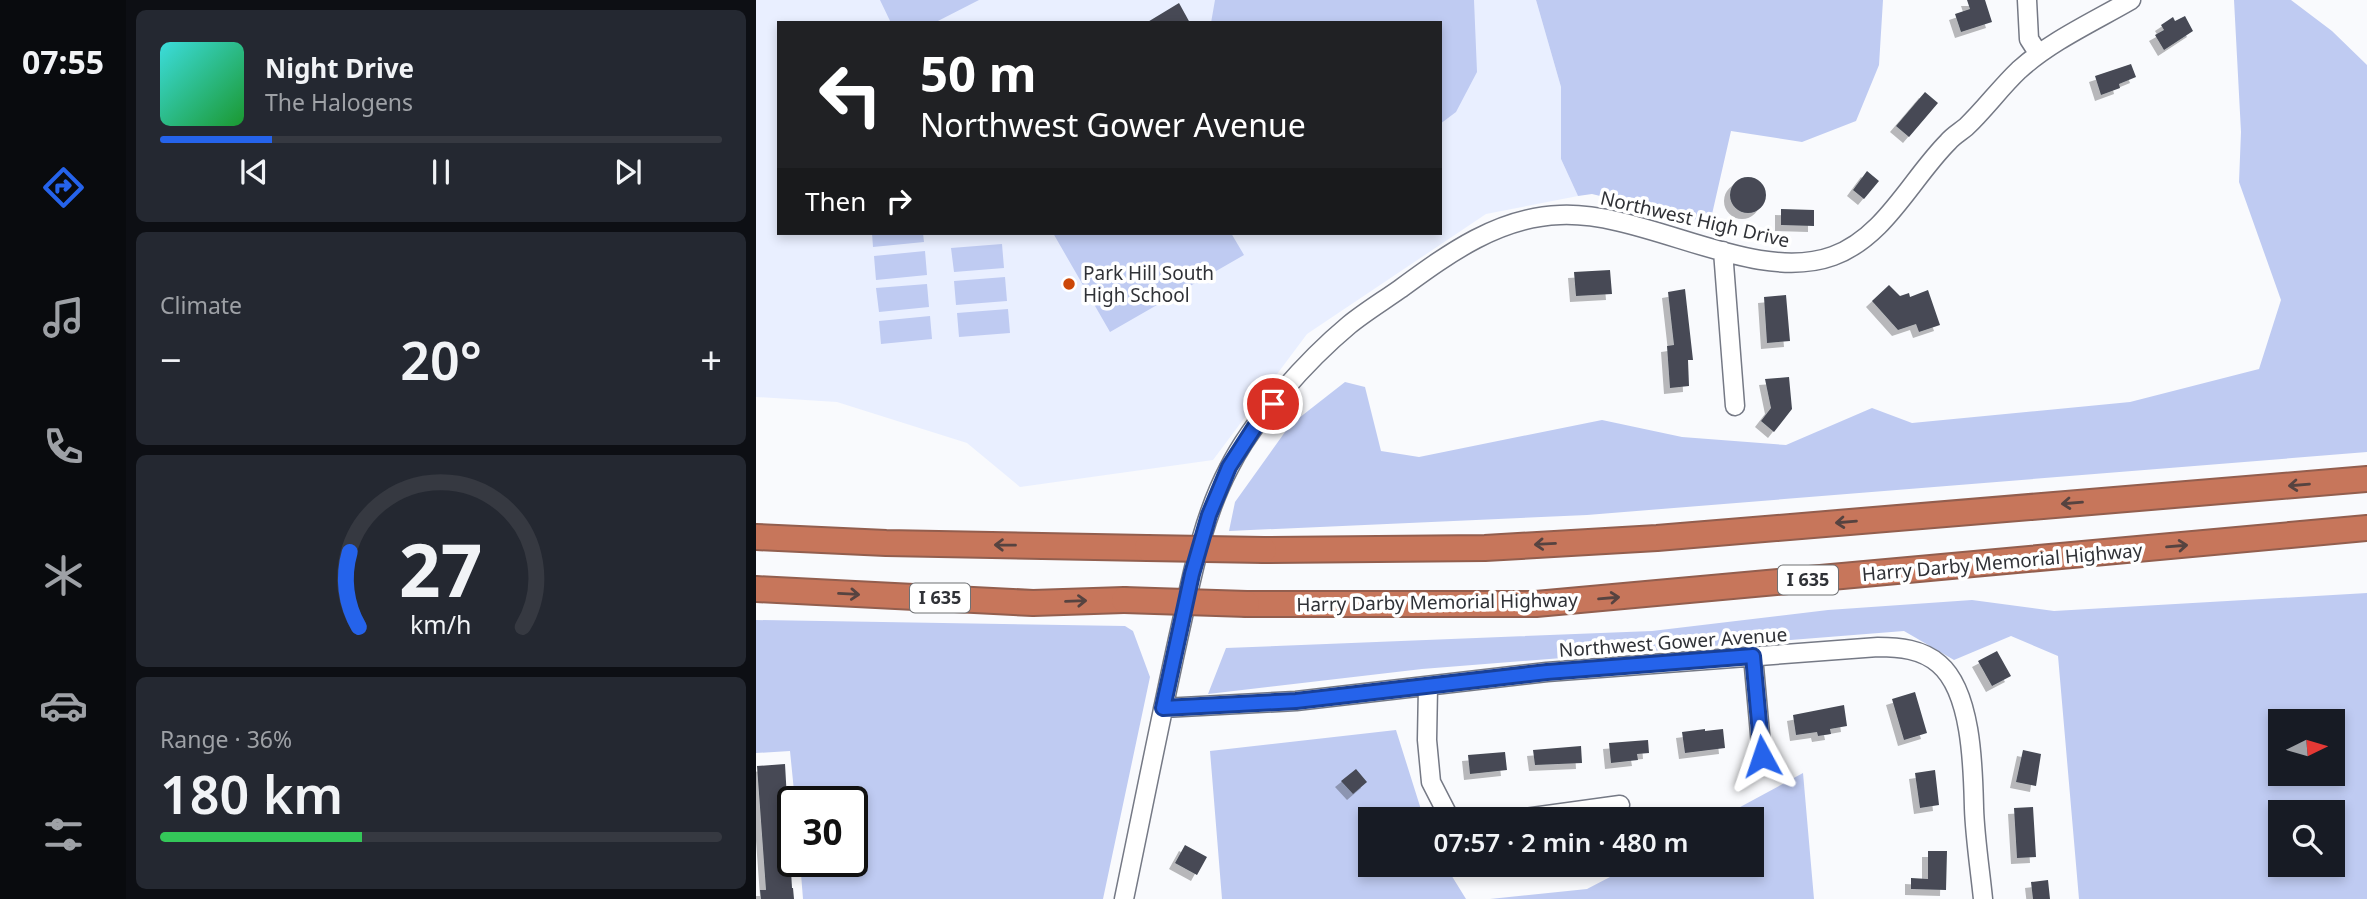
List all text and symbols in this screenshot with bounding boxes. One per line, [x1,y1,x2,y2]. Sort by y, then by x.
text: 07:55 [22,40,104,83]
text: 50 m [920,40,1037,106]
icon: left [805,49,896,140]
text: Night Drive [265,50,414,86]
text: The Halogens [265,86,413,118]
text: Northwest Gower Avenue [920,103,1306,146]
icon: previous [235,153,273,191]
icon: pause [422,153,460,191]
icon: next [609,153,647,191]
icon: directions [39,163,88,212]
icon: right [880,182,918,220]
text: Then [805,183,866,219]
street label: Northwest High Drive [1598,185,1792,253]
place label: Park Hill South High School [1083,260,1214,308]
marker: Park Hill South High School [1061,276,1077,292]
text: Climate [160,289,242,321]
icon: music [39,293,88,342]
text: 20° [400,324,482,395]
text: − [160,333,182,385]
text: + [700,333,722,385]
pin [1243,374,1303,434]
icon: arrive [1254,385,1292,423]
icon: phone [39,422,88,471]
one-way arrow [2288,479,2311,492]
one-way arrow [2061,497,2084,510]
one-way arrow [1835,516,1857,529]
text: 27 [399,519,483,618]
street label: Harry Darby Memorial Highway [1861,537,2144,587]
one-way arrow [1534,538,1557,551]
one-way arrow [994,539,1017,552]
one-way arrow [2165,539,2188,552]
icon: climate [39,551,88,600]
road number: I 635 [1778,566,1838,594]
road number: I 635 [910,584,970,612]
one-way arrow [837,587,860,600]
street label: Harry Darby Memorial Highway [1296,587,1578,617]
one-way arrow [1597,591,1619,604]
one-way arrow [1064,595,1087,608]
text: km/h [410,606,472,640]
street label: Northwest Gower Avenue [1558,621,1788,663]
icon: car [39,681,88,730]
north arrow [2268,709,2345,786]
map controls [2268,709,2345,877]
position arrow [1725,719,1799,793]
text: Range · 36% [160,723,292,755]
text: 180 km [160,758,343,829]
speed limit sign: 30 [777,786,868,877]
button: search [2268,800,2345,877]
icon: filters [39,810,88,859]
text: 07:57 · 2 min · 480 m [1434,824,1688,860]

